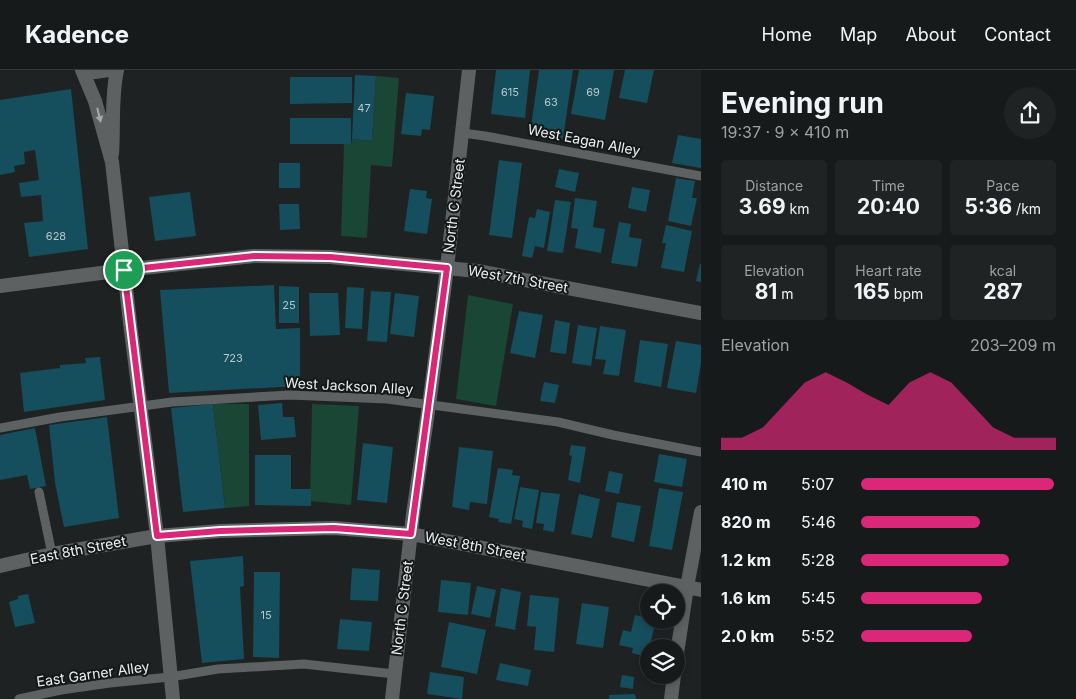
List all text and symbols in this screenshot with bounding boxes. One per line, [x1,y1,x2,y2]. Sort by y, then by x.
text: Kadence [25,20,129,49]
text: Home [762,24,812,45]
text: Map [840,24,877,45]
text: About [905,24,956,45]
text: Contact [984,24,1051,45]
house number: 615 [501,85,519,99]
house number: 69 [586,85,600,99]
text: Evening run [721,86,884,120]
button: share [1004,87,1056,139]
house number: 63 [544,95,558,109]
house number: 47 [357,101,371,115]
one-way arrow [95,108,103,123]
street label: West Eagan Alley [526,120,642,159]
text: 19:37 · 9 × 410 m [721,122,849,142]
street label: North C Street [439,157,468,254]
text: Distance [745,177,803,194]
text: Time [872,177,905,194]
text: Pace [986,177,1019,194]
text: 3.69 [739,194,786,219]
text: 20:40 [857,194,920,219]
text: 5:36 [965,194,1012,219]
text: km [786,200,810,217]
text: /km [1012,200,1041,217]
house number: 628 [46,229,66,243]
pin [103,249,145,291]
icon: arrive [110,256,138,284]
street label: West 7th Street [467,261,570,296]
text: Elevation [744,262,804,279]
text: Heart rate [855,262,922,279]
text: kcal [989,262,1016,279]
text: 81 [755,279,777,304]
text: 165 [854,279,890,304]
text: 287 [983,279,1022,304]
text: m [777,285,794,302]
text: bpm [890,285,923,302]
house number: 25 [282,298,296,312]
text: Elevation [721,335,790,355]
text: 203–209 m [970,335,1056,355]
house number: 723 [223,351,243,365]
street label: West Jackson Alley [284,374,414,397]
text: 410 m [721,474,767,494]
text: 5:07 [801,474,834,494]
text: 820 m [721,512,771,532]
text: 5:46 [801,512,836,532]
street label: West 8th Street [423,527,527,564]
street label: East 8th Street [29,532,128,567]
text: 1.2 km [721,550,771,570]
text: 5:28 [801,550,835,570]
street label: North C Street [387,559,416,656]
map controls [640,584,685,684]
button: locate [640,584,685,629]
text: 1.6 km [721,588,771,608]
text: 5:45 [801,588,835,608]
house number: 15 [260,608,272,622]
text: 2.0 km [721,626,774,646]
text: 5:52 [801,626,835,646]
button: layers [640,639,685,684]
street label: East Garner Alley [35,657,151,690]

